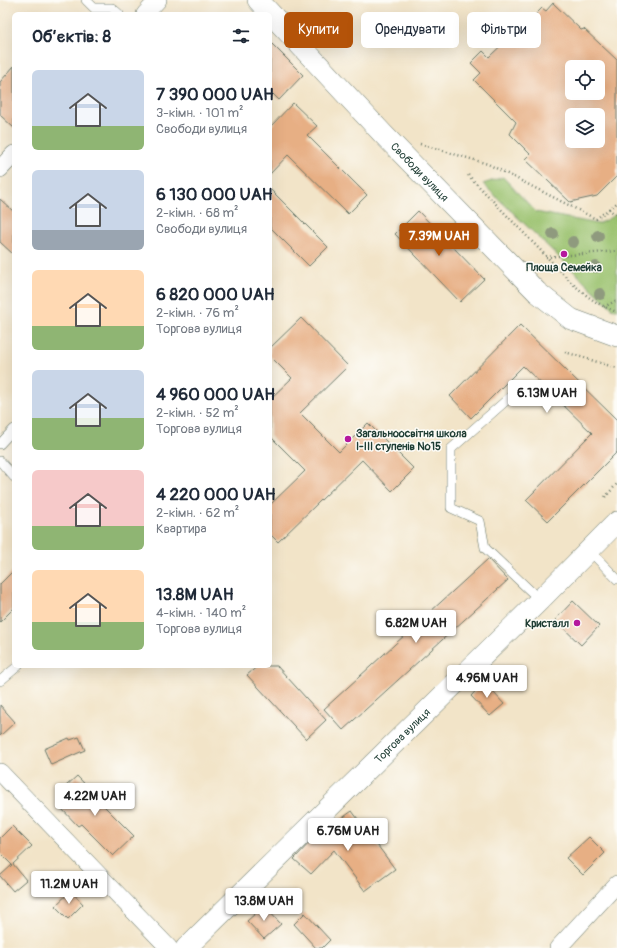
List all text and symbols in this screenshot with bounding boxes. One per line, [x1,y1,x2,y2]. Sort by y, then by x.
chip: Купити [284,12,353,48]
chip: Орендувати [361,12,459,48]
chip: Фільтри [467,12,541,48]
icon: filters [230,25,252,47]
text: Об’єктів: 8 [32,26,111,47]
map controls [565,60,605,148]
button: locate [565,60,605,100]
text: 7 390 000 UAH [156,84,274,105]
icon: home [64,86,112,134]
text: 3-кімн. · 101 m² [156,105,243,121]
button: layers [565,108,605,148]
text: Свободи вулиця [156,121,247,137]
street label: Свободи вулиця [388,140,451,204]
text: 6 130 000 UAH [156,184,273,205]
icon: home [64,186,112,234]
text: 2-кімн. · 68 m² [156,205,239,221]
text: Свободи вулиця [156,221,247,237]
pin: 7.39M UAH [393,223,485,257]
text: 7.39M UAH [408,228,470,244]
marker: Площа Семейка [559,249,569,259]
place label: Площа Семейка [526,261,602,274]
text: 6 820 000 UAH [156,284,275,305]
icon: home [64,286,112,334]
text: 2-кімн. · 76 m² [156,305,239,321]
text: Торгова вулиця [156,321,242,337]
pin: 6.13M UAH [501,380,593,414]
text: 4 960 000 UAH [156,384,275,405]
text: 6.13M UAH [517,385,577,401]
icon: home [64,386,112,434]
text: 2-кімн. · 52 m² [156,405,239,421]
text: Торгова вулиця [156,421,242,437]
place label: Загальноосвітня школа І-ІІІ ступенів №15 [356,427,467,453]
marker: Загальноосвітня школа І-ІІІ ступенів №15 [343,434,353,444]
text: 4 220 000 UAH [156,484,275,505]
icon: home [64,486,112,534]
text: 2-кімн. · 62 m² [156,505,239,521]
text: Квартира [156,521,207,537]
text: 13.8M UAH [156,584,233,605]
icon: home [64,586,112,634]
text: 4-кімн. · 140 m² [156,605,246,621]
pin: 6.82M UAH [370,610,462,644]
text: 6.82M UAH [385,615,447,631]
place label: Кристалл [525,617,569,630]
marker: Кристалл [572,618,582,628]
text: Торгова вулиця [156,621,242,637]
pin: 4.96M UAH [441,665,533,699]
text: 4.96M UAH [456,670,518,686]
street label: Торгова вулиця [372,706,433,766]
pin: 4.22M UAH [49,783,141,817]
text: 4.22M UAH [64,788,126,804]
pin: 6.76M UAH [302,818,394,852]
text: 6.76M UAH [317,823,379,839]
pin: 11.2M UAH [23,871,115,905]
text: 11.2M UAH [40,876,98,892]
pin: 13.8M UAH [218,888,310,922]
text: 13.8M UAH [234,893,294,909]

